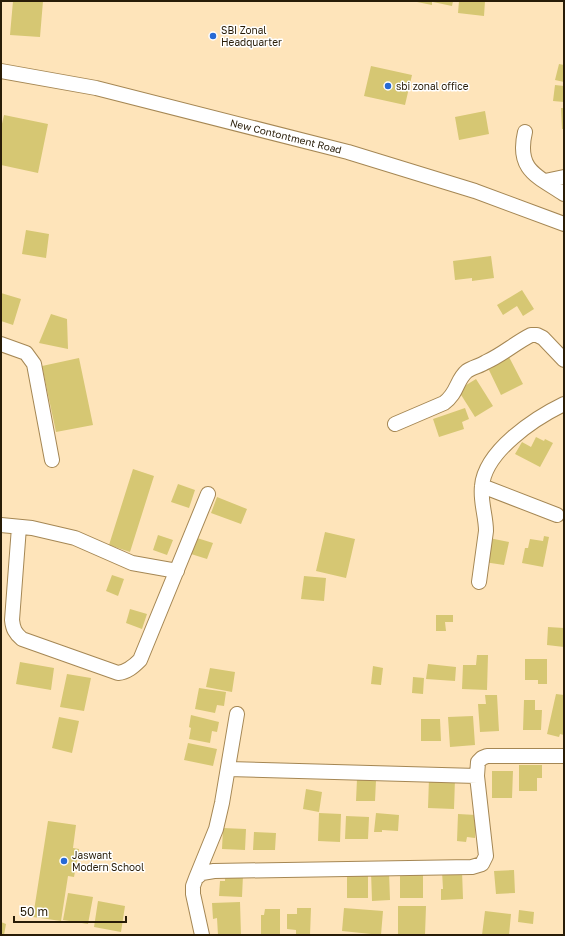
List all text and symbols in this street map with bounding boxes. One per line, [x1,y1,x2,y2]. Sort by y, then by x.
place label: SBI Zonal Headquarter [221,24,282,48]
marker: SBI Zonal Headquarter [208,31,218,41]
place label: sbi zonal office [396,80,469,92]
marker: sbi zonal office [383,81,393,91]
street label: New Contontment Road [229,116,343,156]
place label: Jaswant Modern School [72,849,144,873]
marker: Jaswant Modern School [59,856,69,866]
scale bar [14,898,126,924]
text: 50 m [20,904,48,919]

